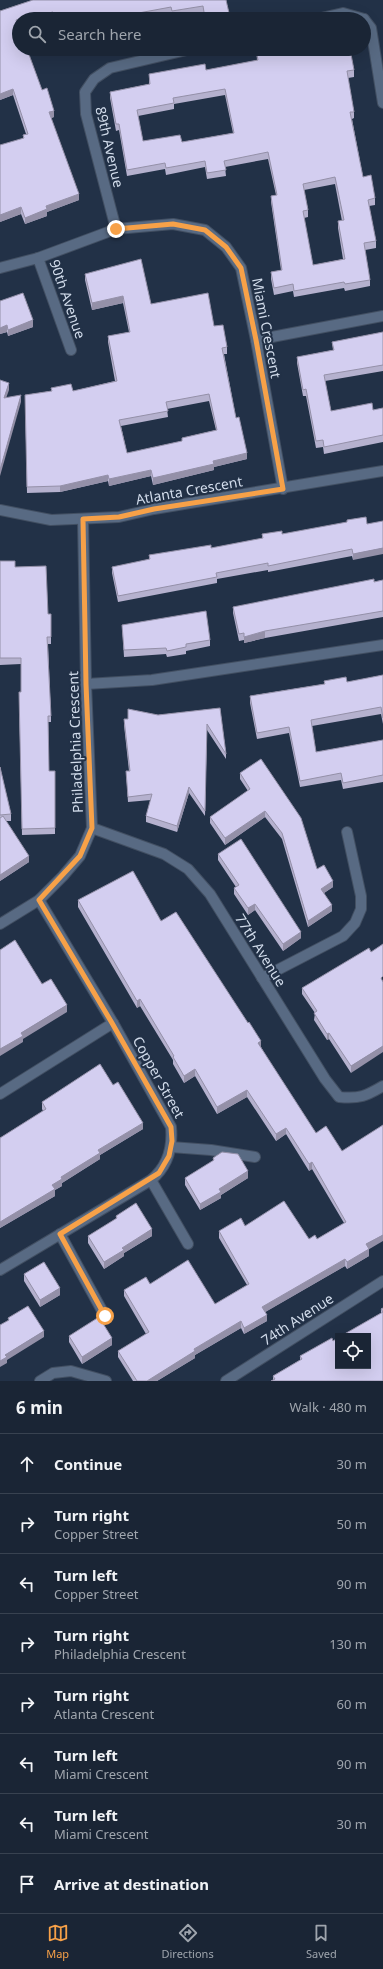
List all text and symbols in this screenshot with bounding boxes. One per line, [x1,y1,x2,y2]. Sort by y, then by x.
search box [12,12,371,56]
icon: search [26,23,48,45]
text: Search here [58,24,141,44]
street label: 89th Avenue [91,105,129,189]
route end [107,220,125,238]
street label: 90th Avenue [46,257,90,341]
street label: Miami Crescent [248,276,286,380]
street label: Atlanta Crescent [134,471,244,509]
street label: Philadelphia Crescent [63,671,87,813]
street label: 77th Avenue [231,910,291,990]
street label: Copper Street [129,1033,189,1121]
street label: 74th Avenue [257,1289,337,1349]
route start [96,1307,114,1325]
map controls [335,1333,371,1369]
button: locate [335,1333,371,1369]
text: 6 min [16,1396,63,1419]
text: Walk · 480 m [289,1398,367,1416]
icon: ahead [16,1453,38,1475]
text: Continue [54,1454,122,1474]
text: 30 m [337,1455,367,1473]
text: Turn right [54,1505,129,1525]
icon: right [16,1513,38,1535]
text: 50 m [337,1515,367,1533]
text: Copper Street [54,1525,138,1543]
text: Turn left [54,1565,118,1585]
icon: left [16,1573,38,1595]
text: 90 m [337,1575,367,1593]
text: Copper Street [54,1585,138,1603]
text: Turn right [54,1625,129,1645]
icon: right [16,1633,38,1655]
text: 130 m [329,1635,367,1653]
text: Philadelphia Crescent [54,1645,186,1663]
text: Turn right [54,1685,129,1705]
icon: right [16,1693,38,1715]
text: 60 m [337,1695,367,1713]
text: Atlanta Crescent [54,1705,154,1723]
text: Turn left [54,1745,118,1765]
icon: left [16,1753,38,1775]
text: 90 m [337,1755,367,1773]
text: Miami Crescent [54,1765,149,1783]
text: Turn left [54,1805,118,1825]
icon: left [16,1813,38,1835]
text: 30 m [337,1815,367,1833]
text: Miami Crescent [54,1825,149,1843]
icon: arrive [16,1873,38,1895]
text: Arrive at destination [54,1874,209,1894]
tab: Map [46,1922,69,1961]
tab: Directions [161,1922,214,1961]
tab: Saved [306,1922,337,1961]

